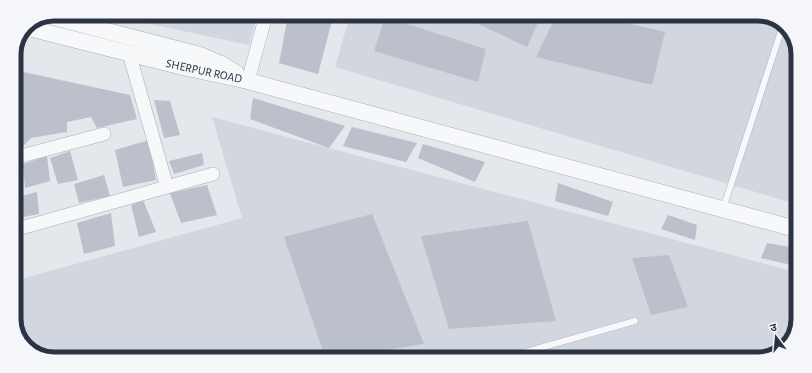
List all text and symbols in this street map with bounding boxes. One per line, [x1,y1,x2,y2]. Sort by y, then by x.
street label: SHERPUR ROAD [165,57,243,85]
north arrow [756,317,796,357]
text: उ [769,322,779,334]

